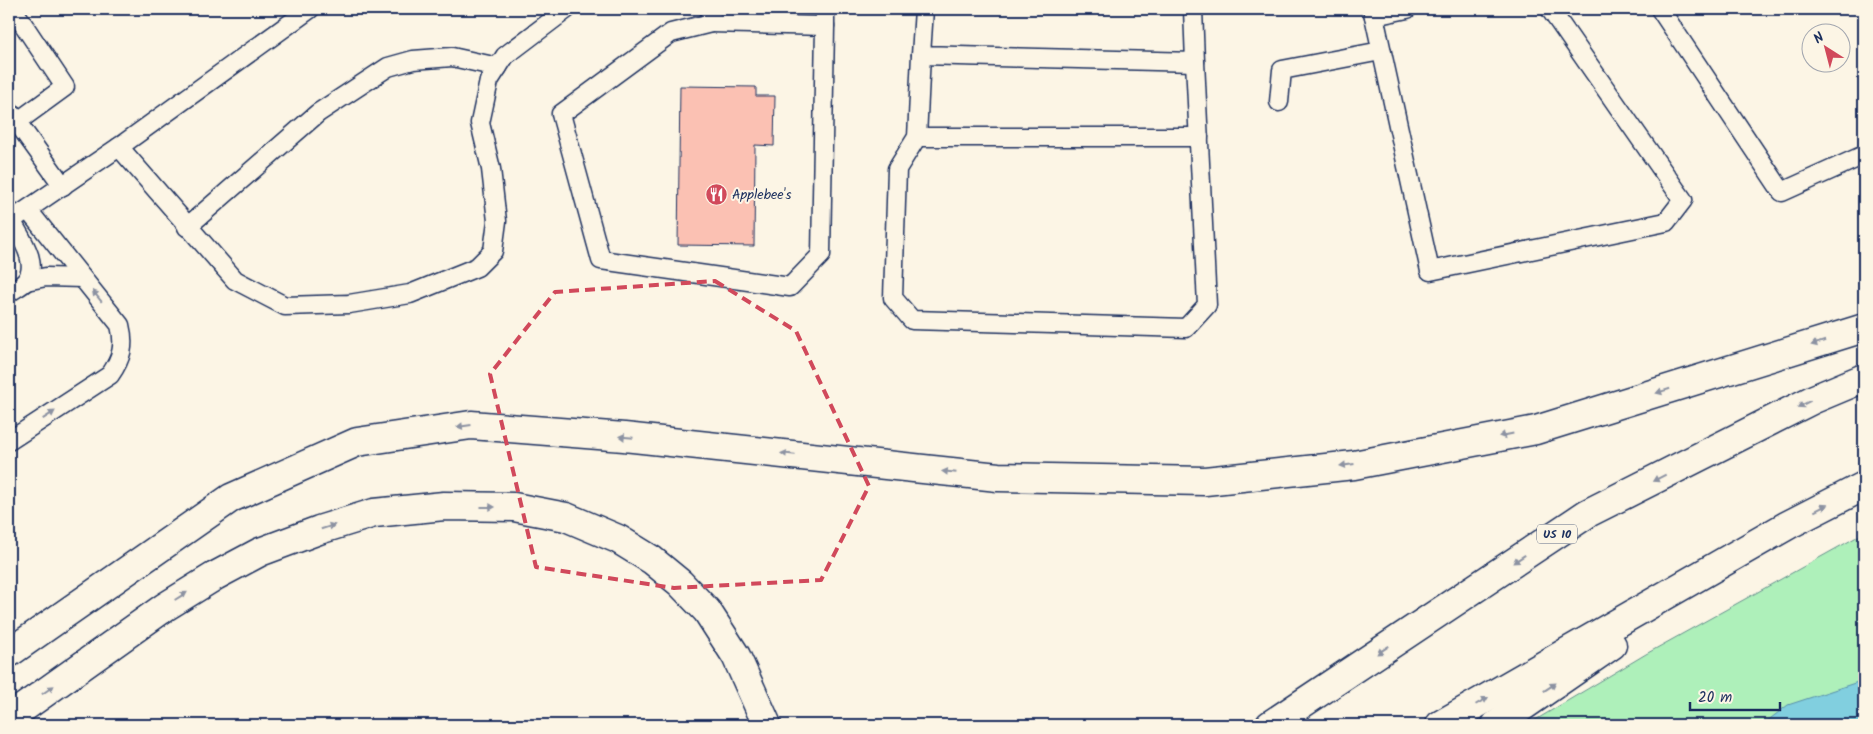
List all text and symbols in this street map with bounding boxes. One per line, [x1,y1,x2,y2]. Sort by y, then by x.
north arrow [1800,22,1850,72]
text: N [1809,27,1829,50]
restaurant icon: Applebee's [704,183,728,207]
place label: Applebee's [732,184,792,206]
one-way arrow [91,290,102,303]
one-way arrow [1810,339,1825,347]
one-way arrow [1655,387,1670,395]
one-way arrow [1796,400,1811,408]
one-way arrow [43,410,56,419]
one-way arrow [456,422,472,430]
one-way arrow [1498,432,1514,440]
one-way arrow [618,433,634,441]
one-way arrow [780,450,796,458]
one-way arrow [1338,461,1354,469]
one-way arrow [941,467,957,475]
one-way arrow [1651,474,1666,482]
one-way arrow [480,503,496,511]
one-way arrow [1814,504,1829,512]
one-way arrow [320,523,335,531]
road number: US 10 [1537,524,1577,544]
one-way arrow [1512,555,1525,564]
one-way arrow [175,592,188,601]
one-way arrow [1377,645,1390,654]
scale bar [1690,679,1780,711]
one-way arrow [1544,682,1557,692]
one-way arrow [42,685,55,695]
text: 20 m [1698,686,1732,710]
one-way arrow [1476,696,1489,705]

